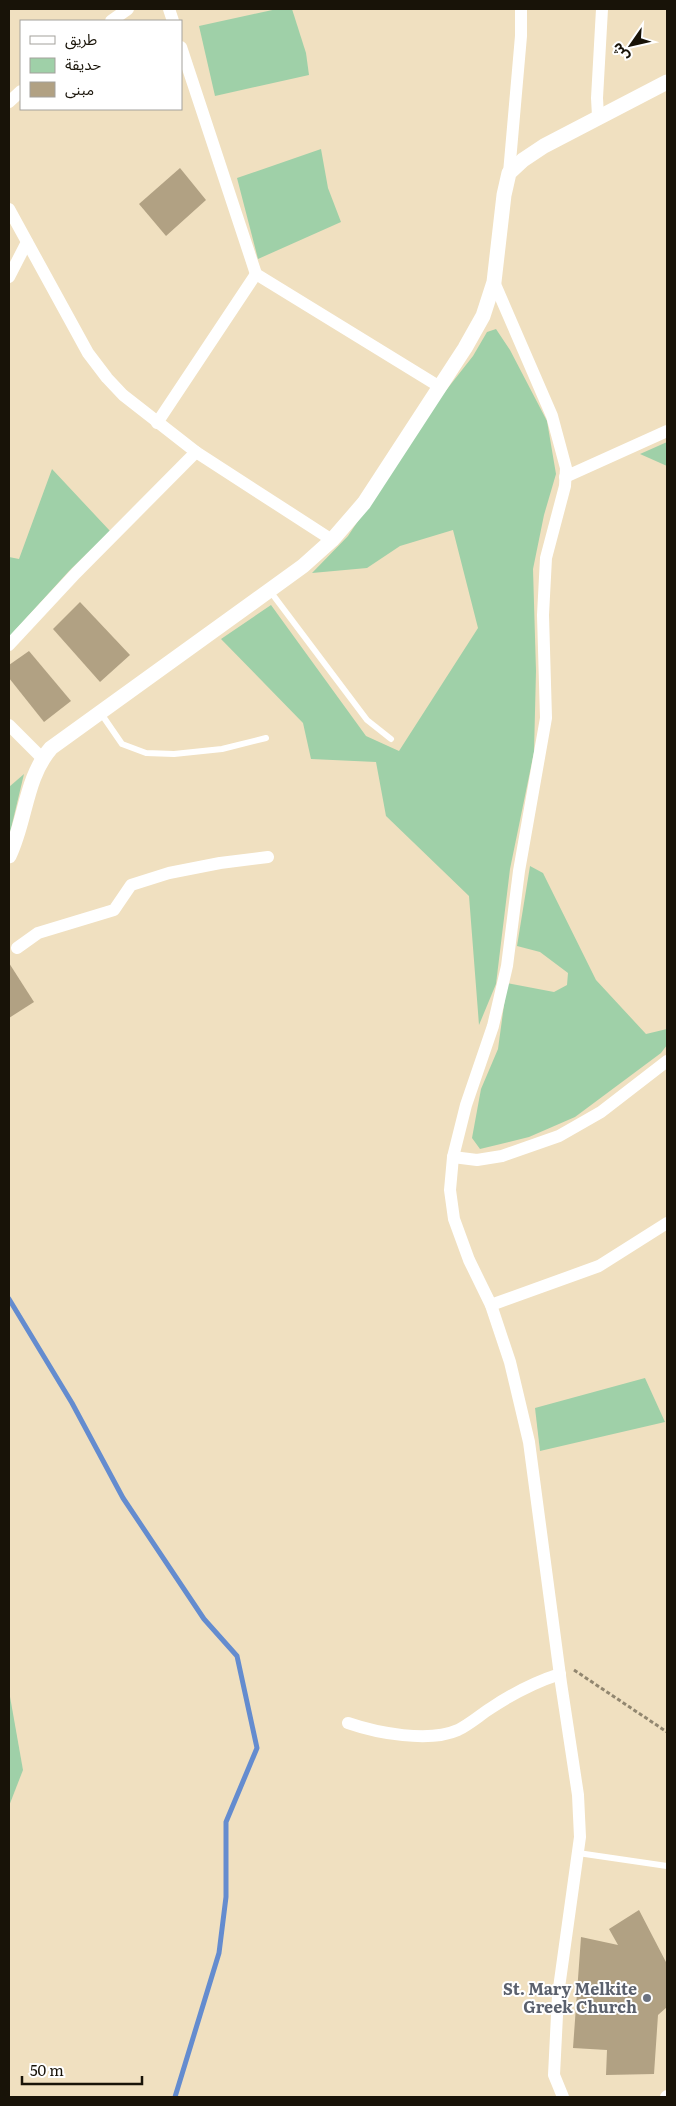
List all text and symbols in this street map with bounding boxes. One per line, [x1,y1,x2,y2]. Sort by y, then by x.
legend [20,20,182,110]
north arrow [606,20,656,70]
text: طريق [65,27,97,50]
text: ش [606,39,633,66]
text: حديقة [65,52,101,75]
text: مبنى [65,77,94,100]
place label: St. Mary Melkite Greek Church [503,1976,637,2018]
marker: St. Mary Melkite Greek Church [641,1992,653,2004]
scale bar [22,2054,142,2086]
text: 50 m [30,2058,64,2081]

